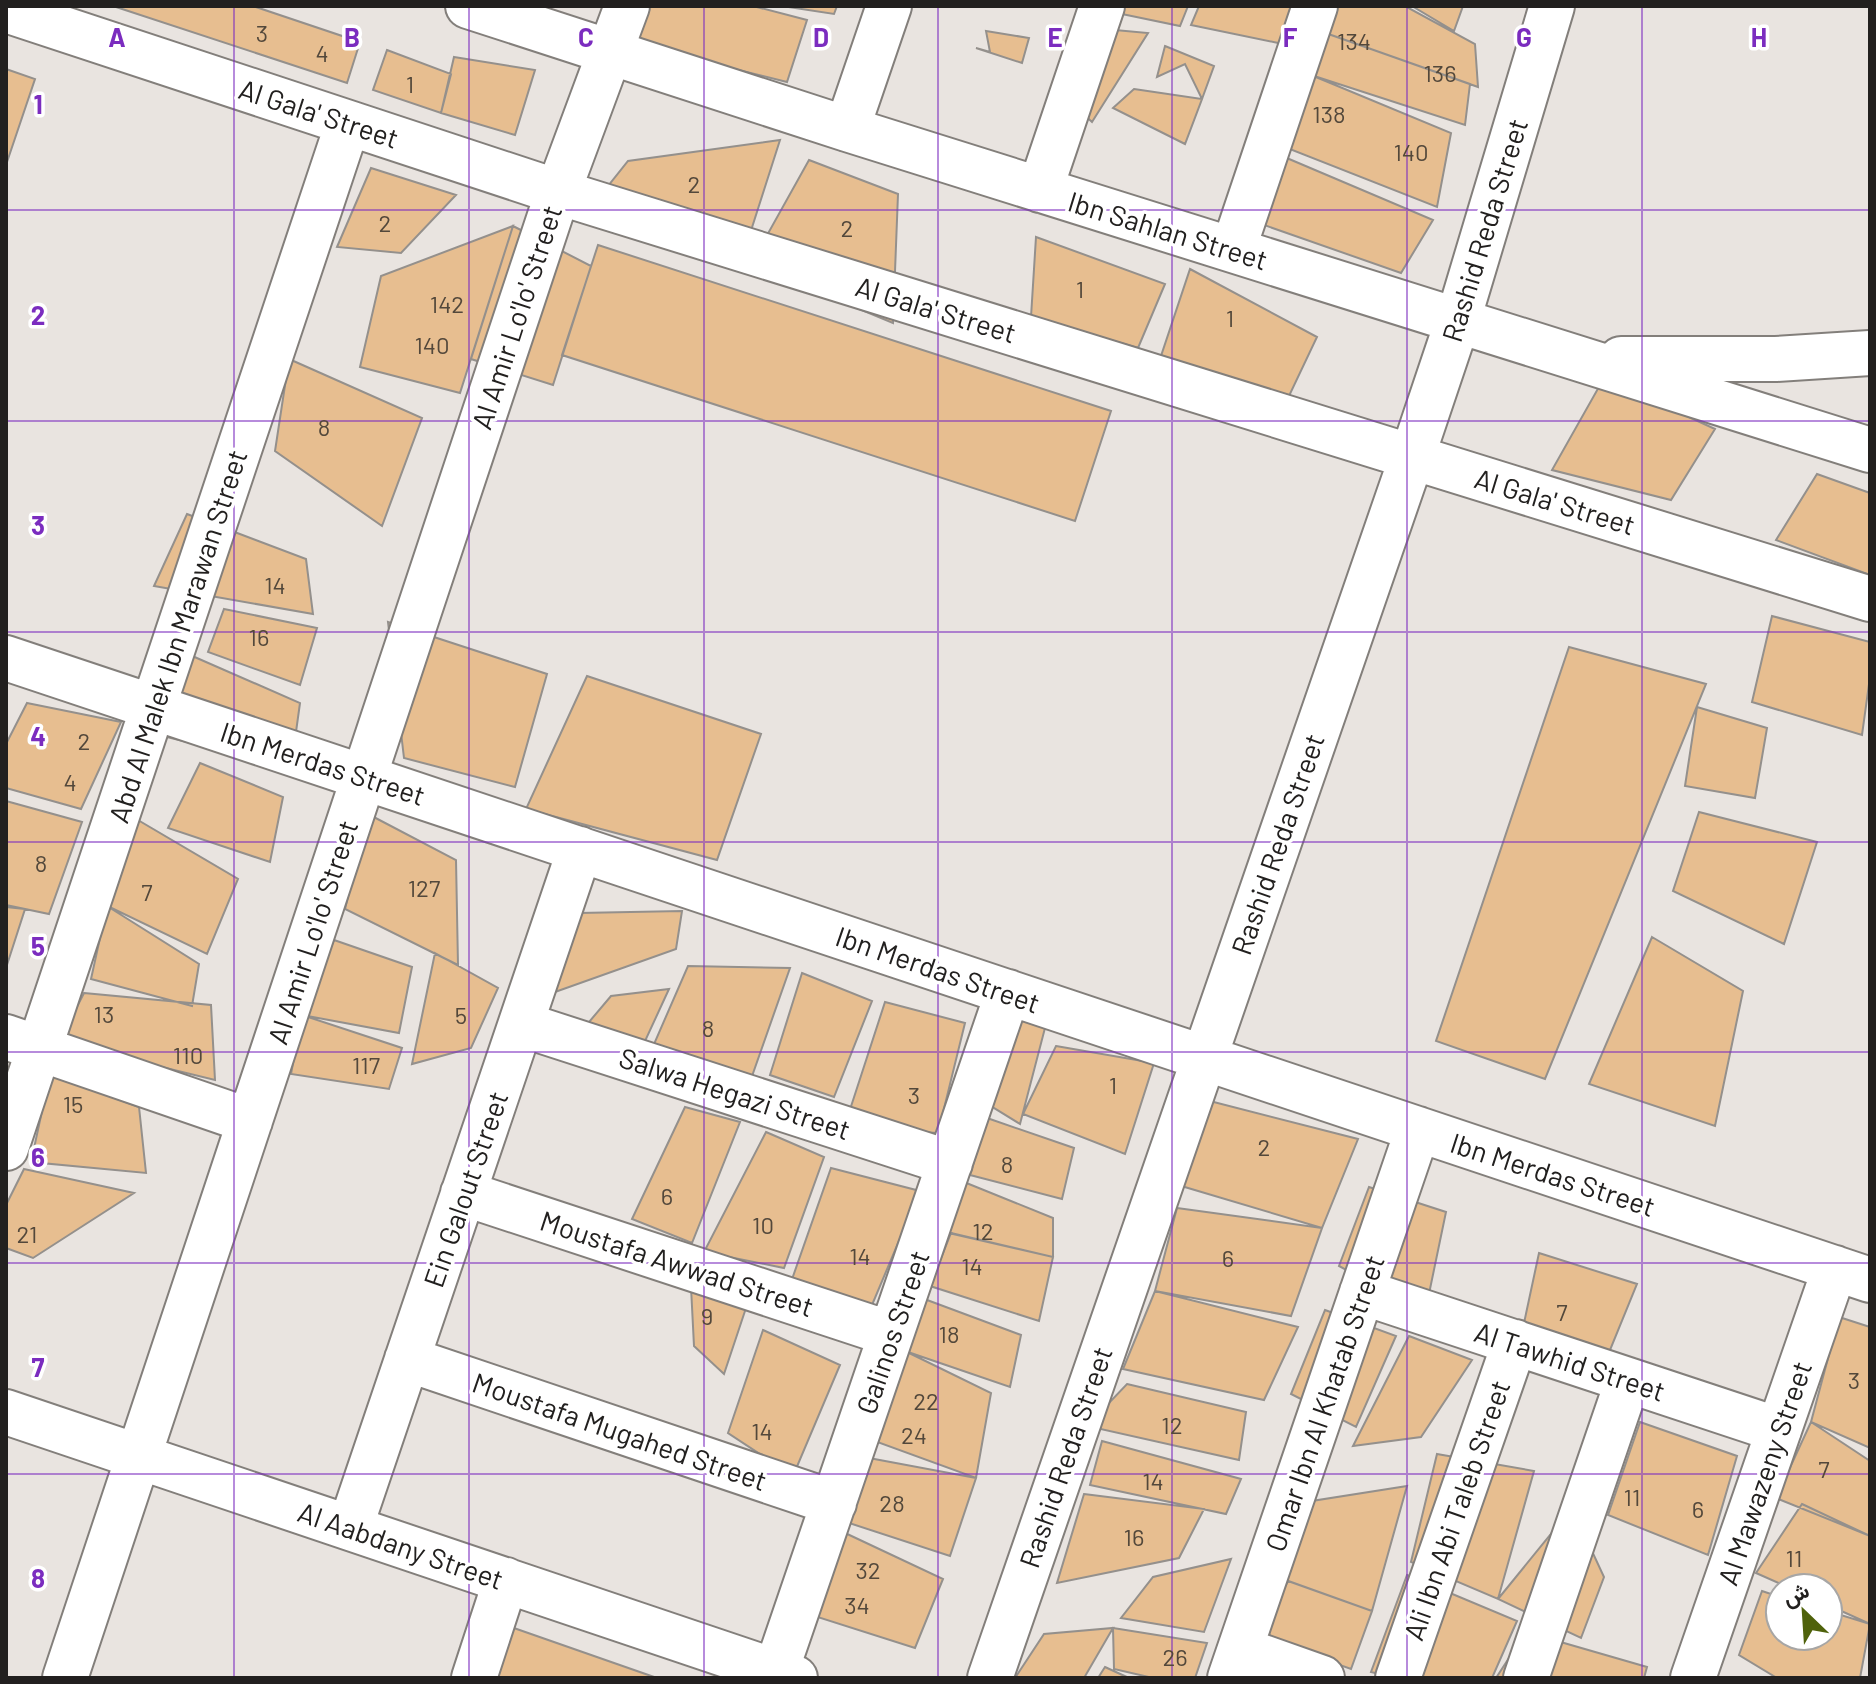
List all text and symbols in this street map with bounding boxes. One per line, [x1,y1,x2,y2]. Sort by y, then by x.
house number: 3 [256,18,268,47]
text: A [108,21,126,52]
text: B [344,21,360,52]
text: C [578,21,594,52]
text: D [813,21,829,52]
text: E [1047,21,1063,52]
text: F [1283,21,1298,52]
text: G [1516,21,1532,52]
text: H [1751,21,1767,52]
house number: 134 [1337,26,1371,55]
house number: 4 [315,38,329,67]
house number: 136 [1423,58,1457,87]
house number: 1 [406,69,414,98]
street label: Al Gala' Street [235,71,403,155]
text: 1 [33,88,43,119]
house number: 138 [1312,99,1346,128]
street label: Rashid Reda Street [1434,114,1534,346]
house number: 140 [1393,137,1429,166]
house number: 2 [688,169,700,198]
street label: Ibn Sahlan Street [1064,184,1272,276]
street label: Al Amir Lo'lo' Street [464,201,568,433]
house number: 2 [379,208,391,237]
house number: 2 [841,213,853,242]
street label: Al Gala' Street [852,268,1020,350]
house number: 1 [1076,274,1084,303]
house number: 142 [430,289,464,318]
text: 2 [31,299,45,330]
house number: 1 [1226,303,1234,332]
house number: 140 [414,330,450,359]
house number: 8 [318,412,330,441]
street label: Abd Al Malek Ibn Marawan Street [100,445,254,827]
street label: Al Gala' Street [1471,460,1639,542]
text: 3 [31,509,45,540]
house number: 14 [264,570,286,599]
house number: 16 [249,622,269,651]
street label: Ibn Merdas Street [216,714,430,812]
text: 4 [30,720,46,751]
house number: 2 [78,726,90,755]
street label: Rashid Reda Street [1223,729,1331,959]
house number: 4 [63,767,77,796]
street label: Al Amir Lo'lo' Street [260,816,364,1048]
house number: 8 [35,848,47,877]
house number: 127 [408,873,440,902]
house number: 7 [141,877,153,906]
street label: Ibn Merdas Street [832,918,1044,1020]
text: 5 [31,930,45,961]
house number: 13 [94,999,114,1028]
house number: 5 [455,1000,467,1029]
house number: 8 [702,1013,714,1042]
house number: 110 [173,1040,203,1069]
street label: Salwa Hegazi Street [615,1040,855,1146]
house number: 117 [352,1050,380,1079]
house number: 1 [1109,1070,1117,1099]
house number: 3 [908,1080,920,1109]
street label: Ein Galout Street [416,1087,514,1291]
house number: 15 [63,1089,83,1118]
street label: Ibn Merdas Street [1446,1125,1660,1223]
house number: 2 [1258,1132,1270,1161]
text: 6 [31,1141,45,1172]
house number: 8 [1001,1149,1013,1178]
house number: 6 [661,1181,673,1210]
street label: Moustafa Awwad Street [536,1203,818,1323]
house number: 10 [752,1210,774,1239]
house number: 12 [972,1216,994,1245]
house number: 21 [17,1219,37,1248]
house number: 14 [849,1241,871,1270]
house number: 6 [1222,1243,1234,1272]
street label: Galinos Street [848,1246,936,1418]
street label: Omar Ibn Al Khatab Street [1257,1250,1391,1556]
house number: 14 [961,1251,983,1280]
house number: 7 [1556,1297,1568,1326]
house number: 9 [701,1301,713,1330]
street label: Al Tawhid Street [1470,1314,1670,1408]
house number: 18 [939,1319,959,1348]
street label: Rashid Reda Street [1011,1342,1119,1572]
text: 7 [32,1351,45,1382]
street label: Al Mawazeny Street [1710,1357,1818,1589]
street label: Moustafa Mugahed Street [468,1365,772,1497]
house number: 3 [1848,1365,1860,1394]
street label: Ali Ibn Abi Taleb Street [1395,1375,1517,1645]
house number: 22 [913,1386,939,1415]
house number: 12 [1161,1410,1183,1439]
house number: 14 [751,1416,773,1445]
house number: 24 [901,1420,927,1449]
house number: 7 [1818,1454,1830,1483]
house number: 14 [1142,1466,1164,1495]
house number: 11 [1624,1482,1640,1511]
house number: 28 [879,1488,905,1517]
street label: Al Aabdany Street [294,1494,508,1596]
house number: 6 [1692,1494,1704,1523]
house number: 16 [1124,1522,1144,1551]
house number: 11 [1786,1543,1802,1572]
house number: 32 [855,1555,881,1584]
text: 8 [31,1562,45,1593]
north arrow [1764,1572,1844,1652]
text: ش [1778,1576,1813,1612]
house number: 34 [844,1590,870,1619]
house number: 26 [1162,1642,1188,1671]

